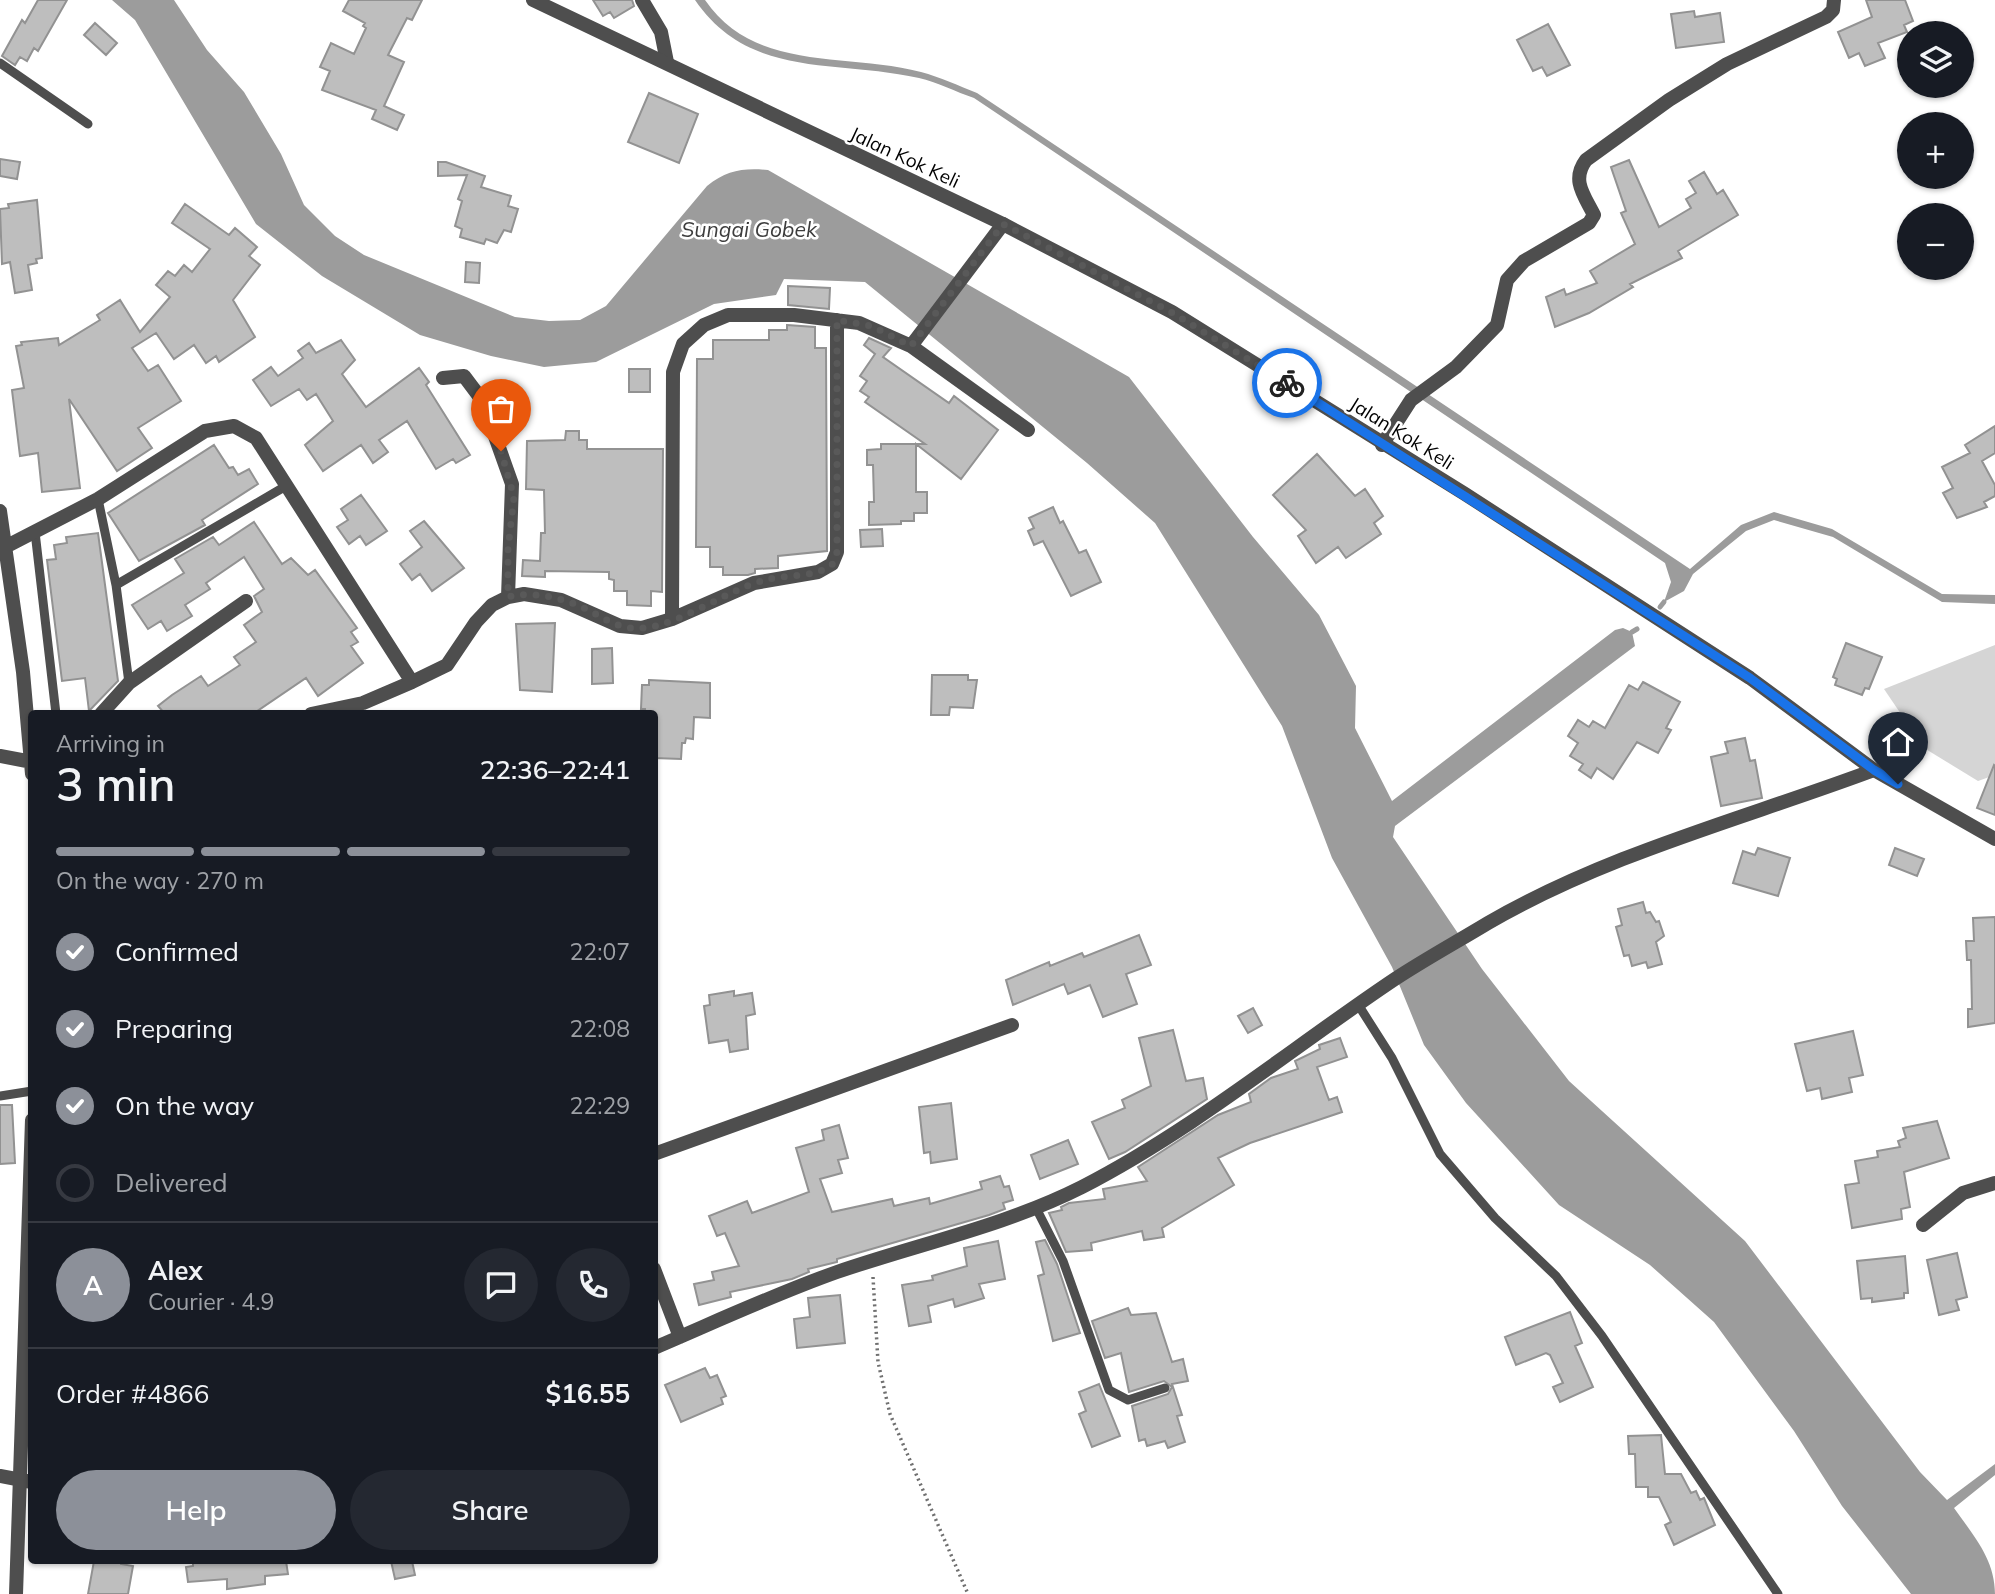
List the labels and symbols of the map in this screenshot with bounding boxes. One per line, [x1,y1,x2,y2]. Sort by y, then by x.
street label: Jalan Kok Keli [846,121,964,193]
water label: Sungai Gobek [681,216,818,242]
courier [1252,348,1322,418]
pin [471,379,531,451]
street label: Jalan Kok Keli [1345,391,1459,475]
pin [1868,712,1928,784]

